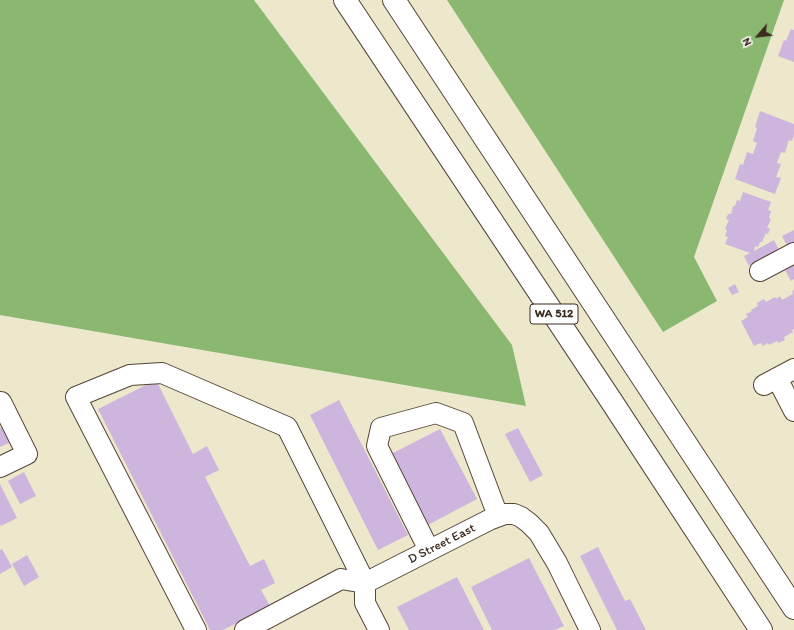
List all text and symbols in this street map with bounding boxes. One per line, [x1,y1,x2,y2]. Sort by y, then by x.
north arrow [738,16,778,56]
text: N [739,36,754,48]
road number: WA 512 [530,304,578,324]
street label: D Street East [406,520,478,568]

